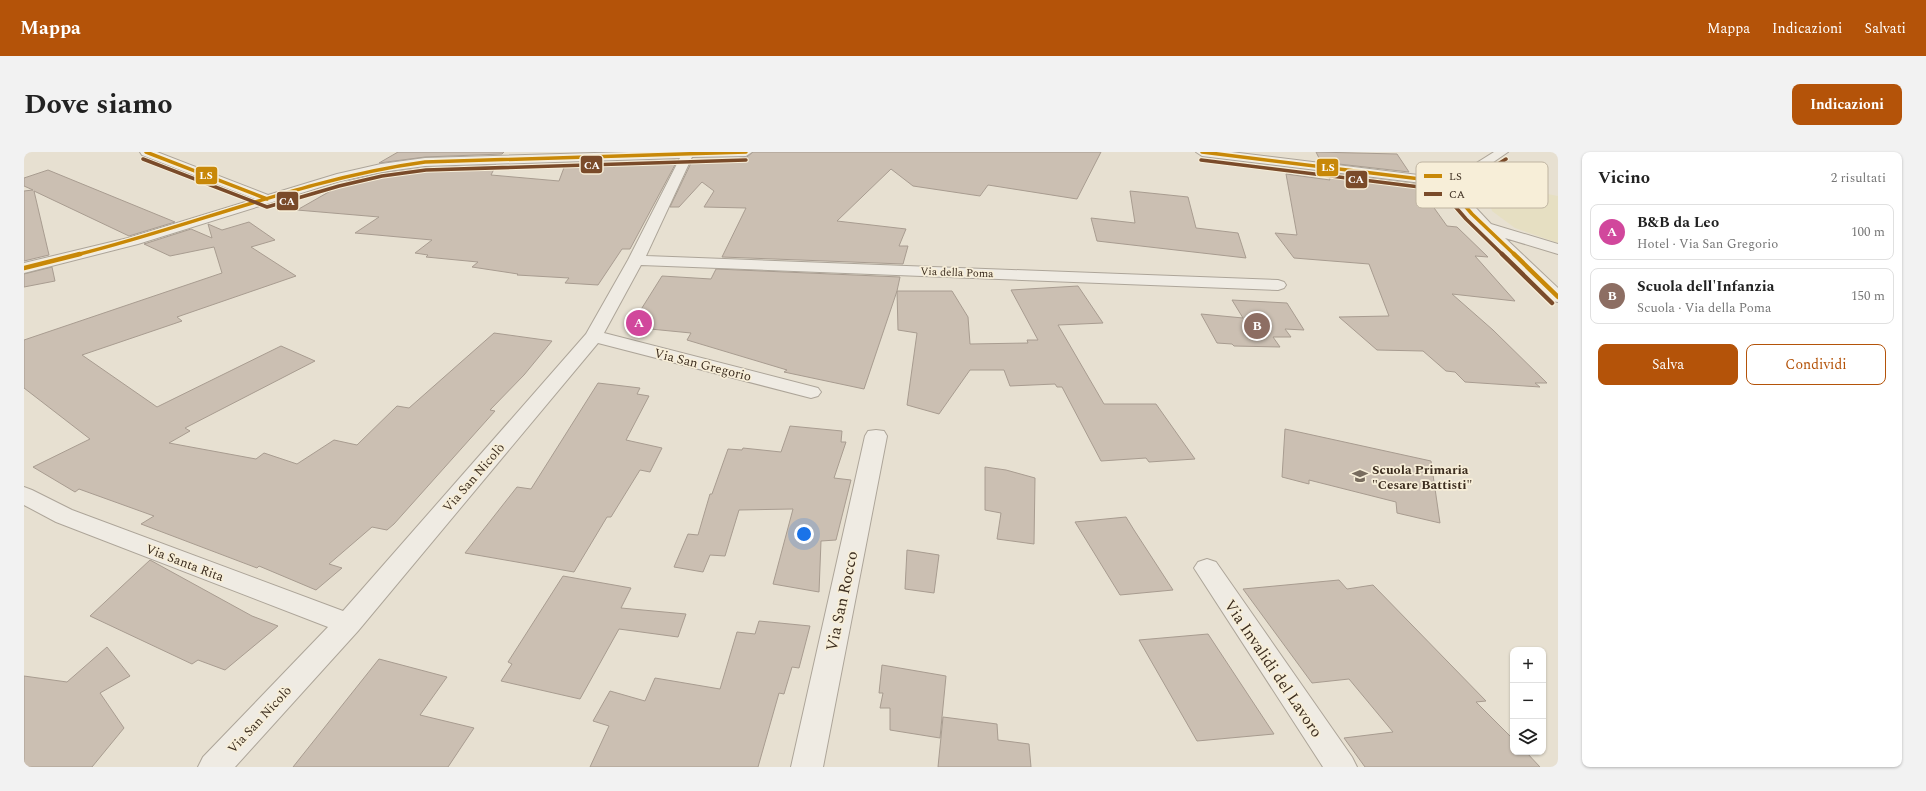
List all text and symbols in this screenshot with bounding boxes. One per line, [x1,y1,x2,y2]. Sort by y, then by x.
text: Mappa [20,14,81,43]
text: Mappa [1707,18,1750,39]
text: Indicazioni [1772,18,1842,39]
text: Salvati [1864,18,1906,39]
text: Dove siamo [24,83,173,126]
button: Indicazioni [1792,84,1902,125]
line badge: CA [580,155,603,174]
text: CA [584,157,601,174]
line badge: LS [1316,158,1339,177]
text: LS [1321,159,1335,176]
legend [1416,162,1548,208]
text: Vicino [1598,165,1650,191]
line badge: LS [195,166,218,185]
text: LS [199,167,213,184]
text: LS [1449,168,1462,185]
text: 2 risultati [1831,168,1886,188]
line badge: CA [1345,170,1368,189]
text: CA [1348,171,1365,188]
text: CA [1449,186,1465,203]
line badge: CA [276,191,299,211]
text: CA [279,193,296,210]
text: B&B da Leo [1637,211,1719,234]
text: A [1607,222,1617,242]
text: 100 m [1851,222,1885,242]
text: Hotel · Via San Gregorio [1637,234,1778,254]
street label: Via della Poma [920,263,995,282]
text: Scuola dell'Infanzia [1637,275,1774,298]
text: B [1607,286,1617,306]
text: 150 m [1851,286,1885,306]
text: Scuola · Via della Poma [1637,298,1771,318]
pin: A [626,308,652,338]
pin: B [1244,311,1270,341]
street label: Via San Gregorio [652,343,753,387]
button: Salva [1598,344,1738,385]
button: Condividi [1746,344,1886,385]
street label: Via San Nicolò [438,439,510,517]
place label: Scuola Primaria "Cesare Battisti" [1372,460,1472,495]
school or university icon: Scuola Primaria "Cesare Battisti" [1351,467,1369,485]
your location [794,524,814,544]
street label: Via Santa Rita [143,539,227,587]
street label: Via San Rocco [820,549,864,654]
street label: Via Invalidi del Lavoro [1218,595,1328,742]
map controls [1510,647,1546,755]
button: + [1510,647,1546,683]
street label: Via San Nicolò [223,681,296,758]
button: − [1510,683,1546,719]
button: layers [1510,719,1546,755]

